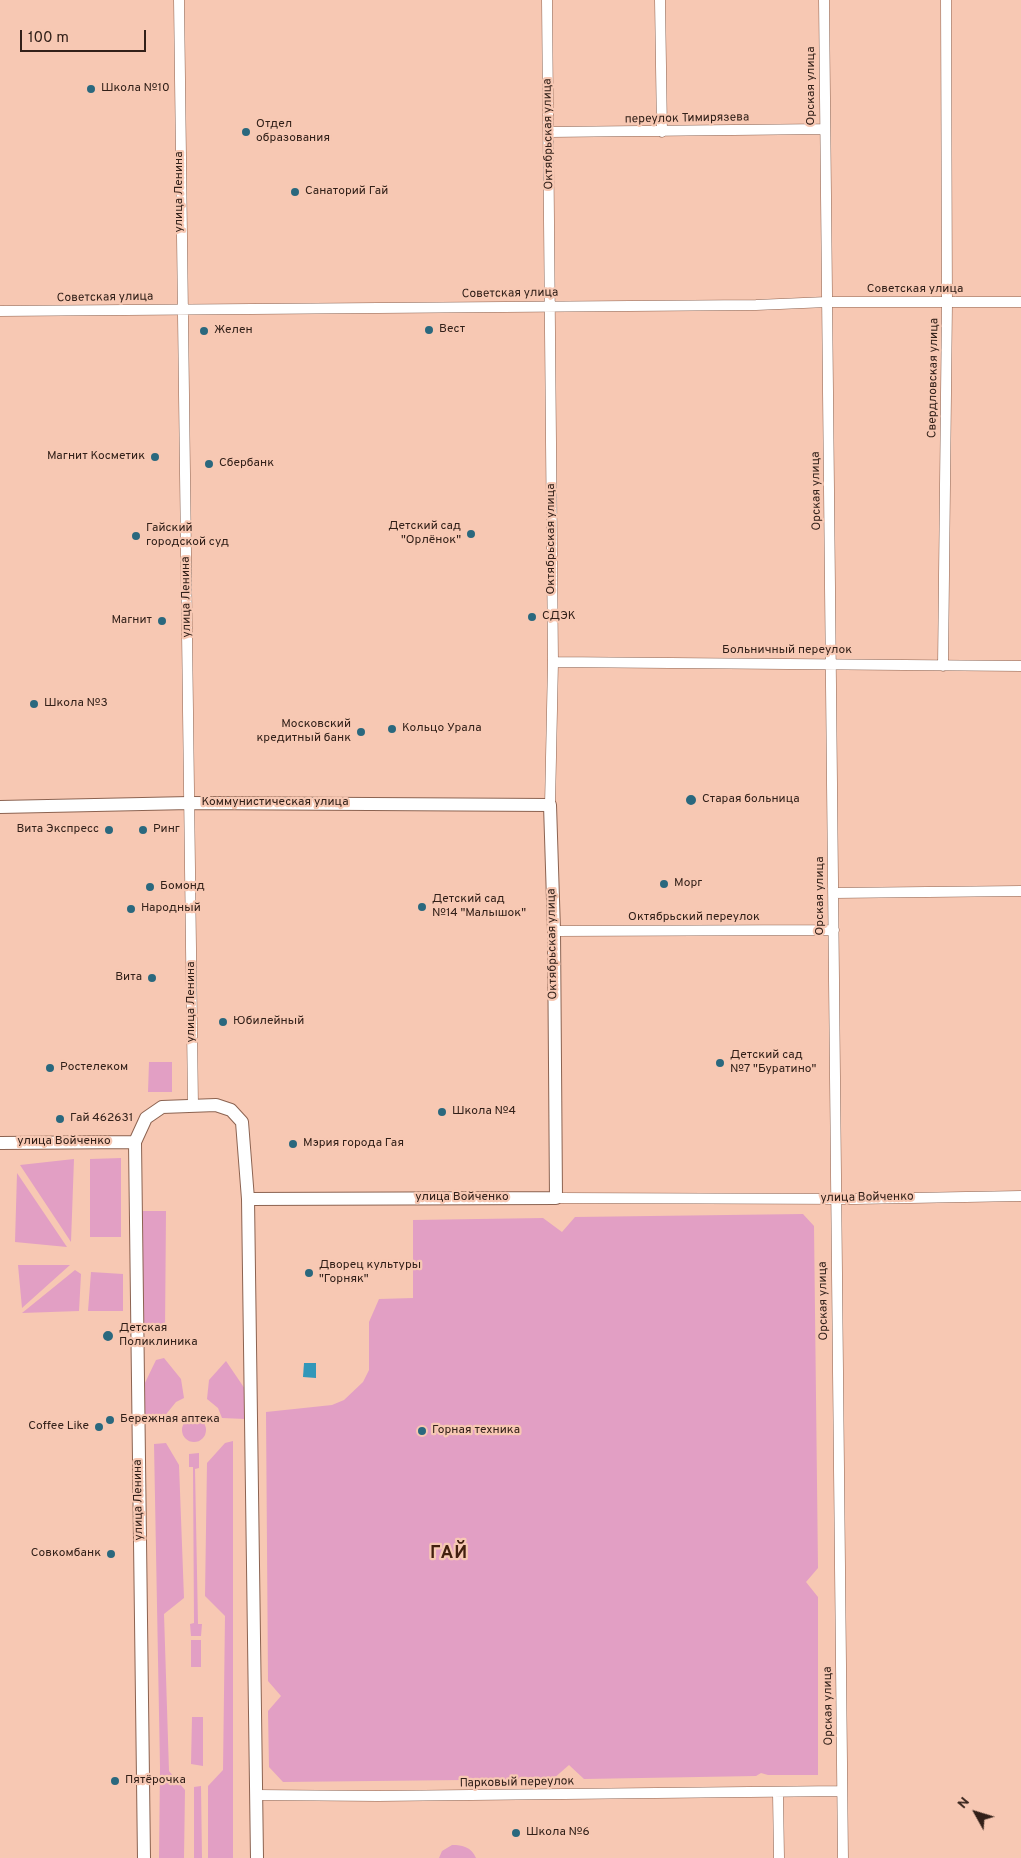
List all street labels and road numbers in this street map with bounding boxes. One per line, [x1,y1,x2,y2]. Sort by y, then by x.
street label: Орская улица [805,46,819,126]
street label: Октябрьская улица [541,78,557,190]
street label: переулок Тимирязева [625,111,749,127]
street label: улица Ленина [173,152,187,232]
street label: Советская улица [867,283,963,297]
street label: Советская улица [462,286,558,302]
street label: Советская улица [57,290,153,306]
street label: Свердловская улица [926,318,942,438]
street label: Орская улица [809,451,825,531]
street label: Октябрьская улица [545,483,559,595]
street label: улица Ленина [179,556,195,638]
street label: Больничный переулок [722,644,852,658]
street label: Коммунистическая улица [202,796,348,810]
street label: Орская улица [814,856,828,936]
street label: Октябрьская улица [545,888,561,1000]
street label: Октябрьский переулок [628,911,760,925]
street label: улица Ленина [185,962,199,1042]
street label: улица Войченко [17,1135,111,1149]
street label: улица Войченко [820,1190,914,1206]
street label: улица Войченко [415,1191,509,1205]
street label: Орская улица [816,1261,832,1341]
street label: улица Ленина [131,1459,147,1541]
street label: Орская улица [821,1666,837,1746]
street label: Парковый переулок [459,1775,575,1791]

